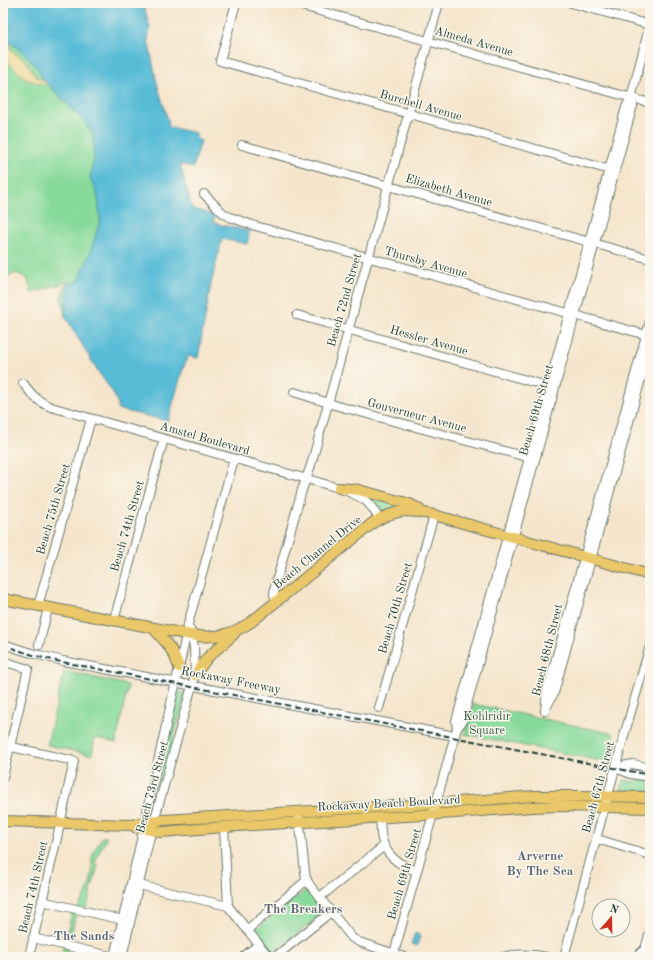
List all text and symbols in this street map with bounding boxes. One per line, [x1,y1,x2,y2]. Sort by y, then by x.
street label: Almeda Avenue [433,25,515,59]
street label: Burchell Avenue [378,89,464,124]
street label: Elizabeth Avenue [404,173,494,209]
street label: Thursby Avenue [383,245,469,281]
street label: Beach 72nd Street [326,252,364,348]
street label: Hessler Avenue [388,324,470,358]
street label: Beach 69th Street [518,363,556,457]
street label: Gouverneur Avenue [366,397,468,435]
street label: Amstel Boulevard [159,420,251,458]
street label: Beach 75th Street [34,462,73,556]
street label: Beach 74th Street [109,479,147,573]
street label: Beach Channel Drive [271,513,364,592]
street label: Beach 70th Street [377,561,415,655]
street label: Beach 68th Street [531,603,565,698]
street label: Rockaway Freeway [180,665,282,697]
park label: Kohlridir Square [463,711,511,737]
street label: Beach 73rd Street [135,740,171,835]
street label: Beach 67th Street [581,740,617,835]
street label: Rockaway Beach Boulevard [317,794,461,814]
street label: Beach 69th Street [386,827,424,921]
street label: Beach 74th Street [17,840,50,935]
district label: Arverne By The Sea [507,850,574,878]
north arrow [591,898,631,938]
district label: The Breakers [264,903,343,916]
text: N [608,903,620,917]
district label: The Sands [54,930,115,943]

